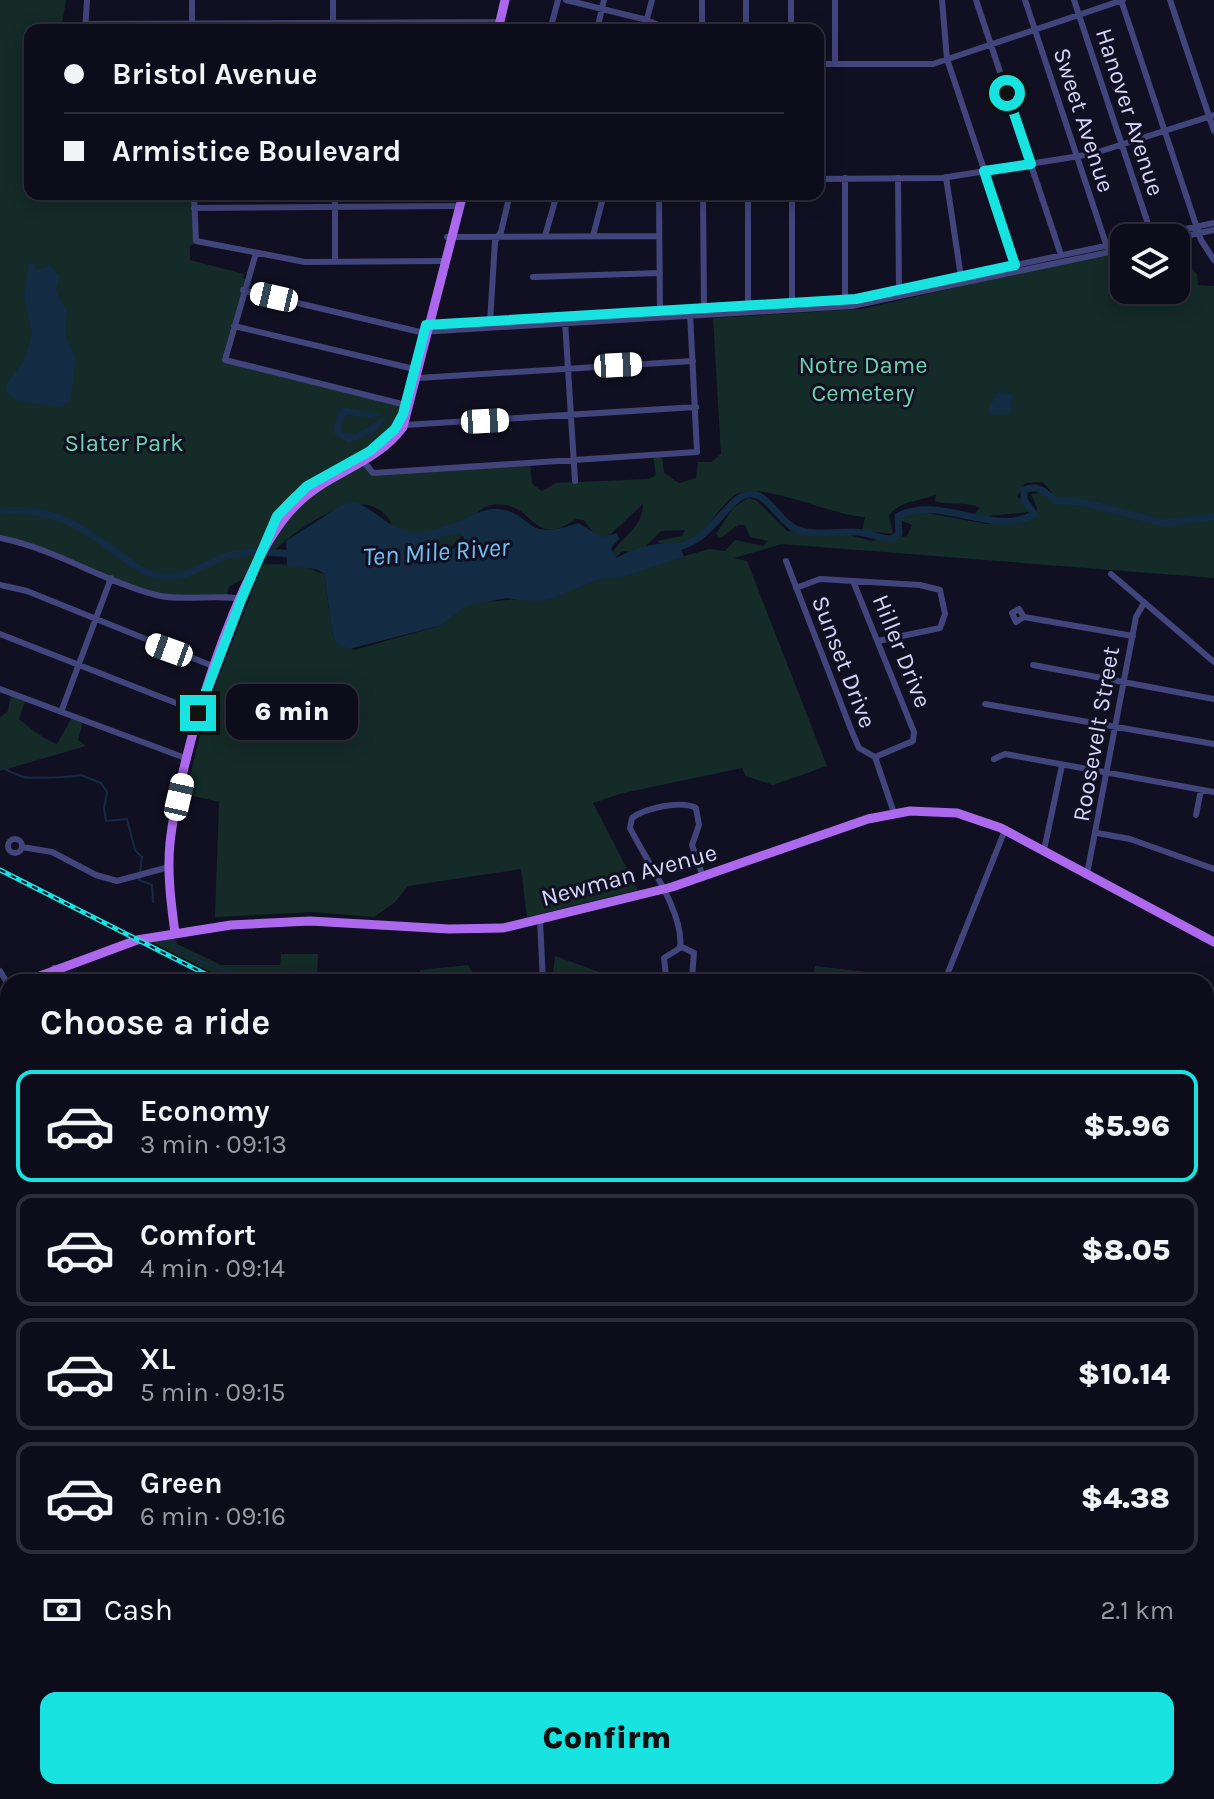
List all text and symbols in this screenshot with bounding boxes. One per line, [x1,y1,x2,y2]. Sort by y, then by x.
street label: Hanover Avenue [1090,25,1170,199]
street label: Sweet Avenue [1047,44,1121,196]
text: Bristol Avenue [112,56,317,92]
route start [989,75,1025,111]
text: Armistice Boulevard [112,133,401,169]
map controls [1110,224,1190,304]
button: layers [1110,224,1190,304]
car [248,280,300,314]
park label: Notre Dame Cemetery [798,351,928,407]
car [593,352,643,378]
car [460,408,510,434]
park label: Slater Park [65,429,183,457]
water label: Ten Mile River [362,531,511,573]
street label: Hiller Drive [867,590,937,712]
street label: Sunset Drive [806,592,882,732]
car [142,631,196,669]
street label: Roosevelt Street [1067,644,1125,824]
callout: 6 min [226,685,358,741]
route end [180,695,216,731]
text: 6 min [255,696,329,727]
car [162,771,196,823]
street label: Newman Avenue [538,838,720,912]
text: Choose a ride [40,1001,270,1043]
icon: car [44,1090,116,1162]
text: Economy [140,1093,270,1129]
text: $5.96 [1083,1108,1170,1144]
text: 3 min · 09:13 [140,1129,287,1160]
icon: car [44,1214,116,1286]
text: Comfort [140,1217,256,1253]
text: $8.05 [1081,1232,1170,1268]
text: 4 min · 09:14 [140,1253,285,1284]
icon: car [44,1338,116,1410]
text: XL [140,1341,175,1377]
text: $10.14 [1078,1356,1170,1392]
text: 5 min · 09:15 [140,1377,285,1408]
icon: car [44,1462,116,1534]
text: Green [140,1465,223,1501]
text: $4.38 [1081,1480,1170,1516]
text: 6 min · 09:16 [140,1501,286,1532]
icon: cash [40,1588,84,1632]
text: Cash [104,1592,173,1628]
text: 2.1 km [1101,1595,1174,1626]
button: Confirm [40,1692,1174,1784]

